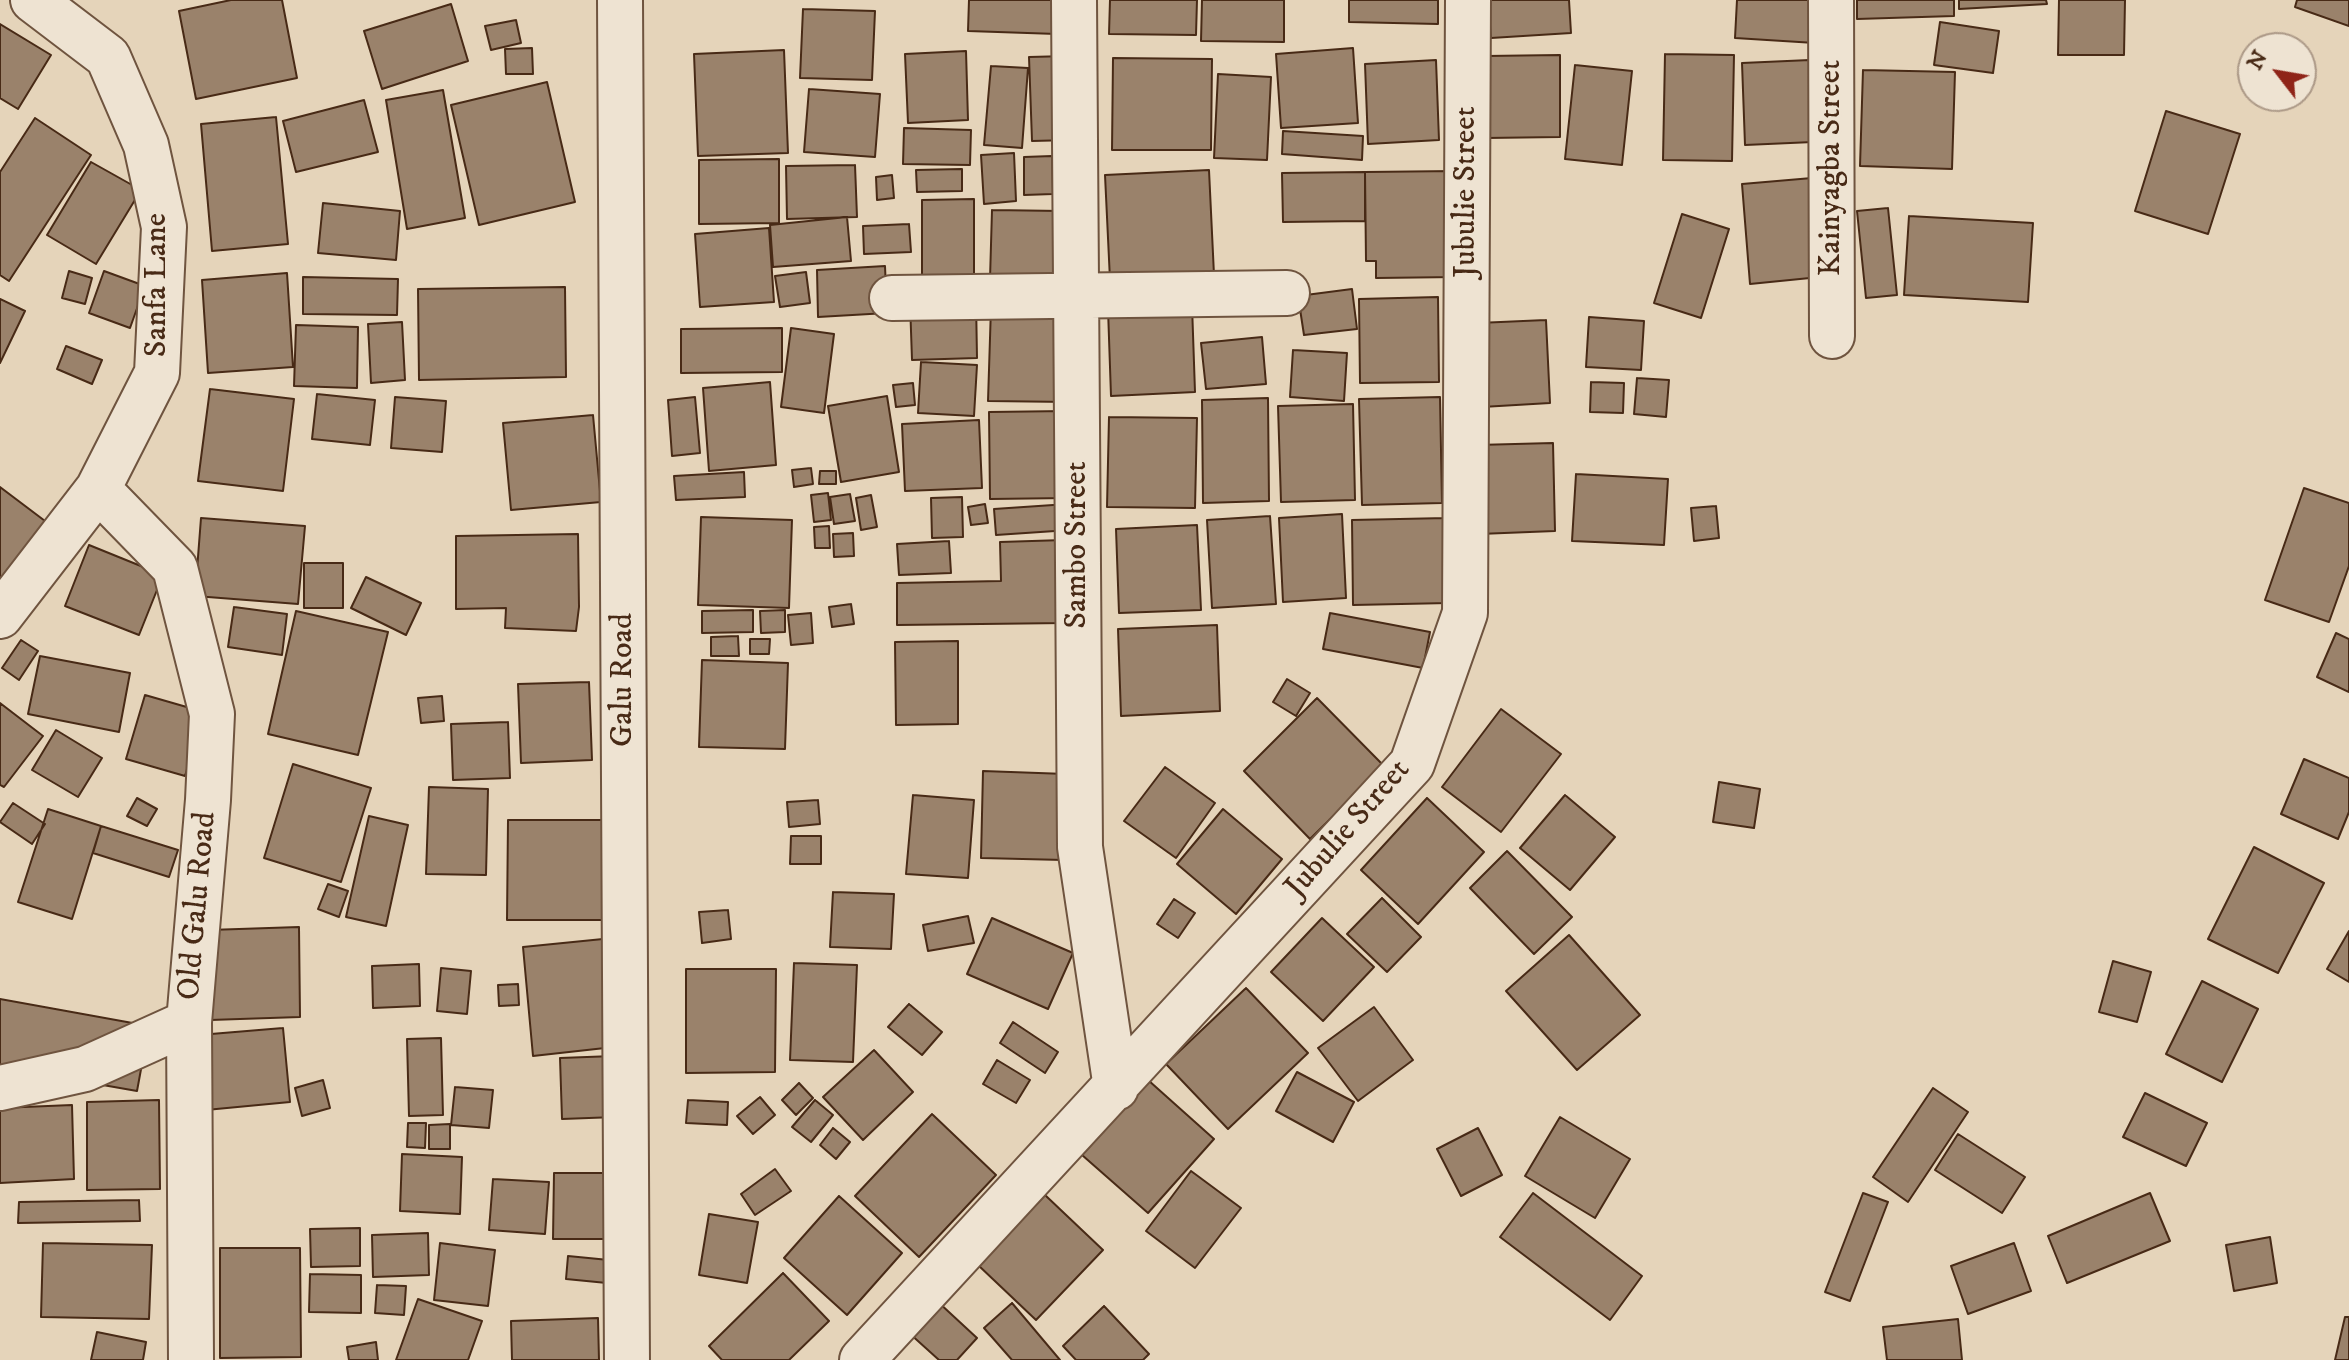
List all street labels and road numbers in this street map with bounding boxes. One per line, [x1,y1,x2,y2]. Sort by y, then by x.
street label: Kainyagba Street [1813,60,1851,276]
street label: Jubulie Street [1448,106,1486,278]
street label: Sanfa Lane [139,213,177,357]
street label: Sambo Street [1059,461,1097,629]
street label: Galu Road [605,613,643,747]
street label: Jubulie Street [1278,753,1420,907]
street label: Old Galu Road [172,810,226,1002]

